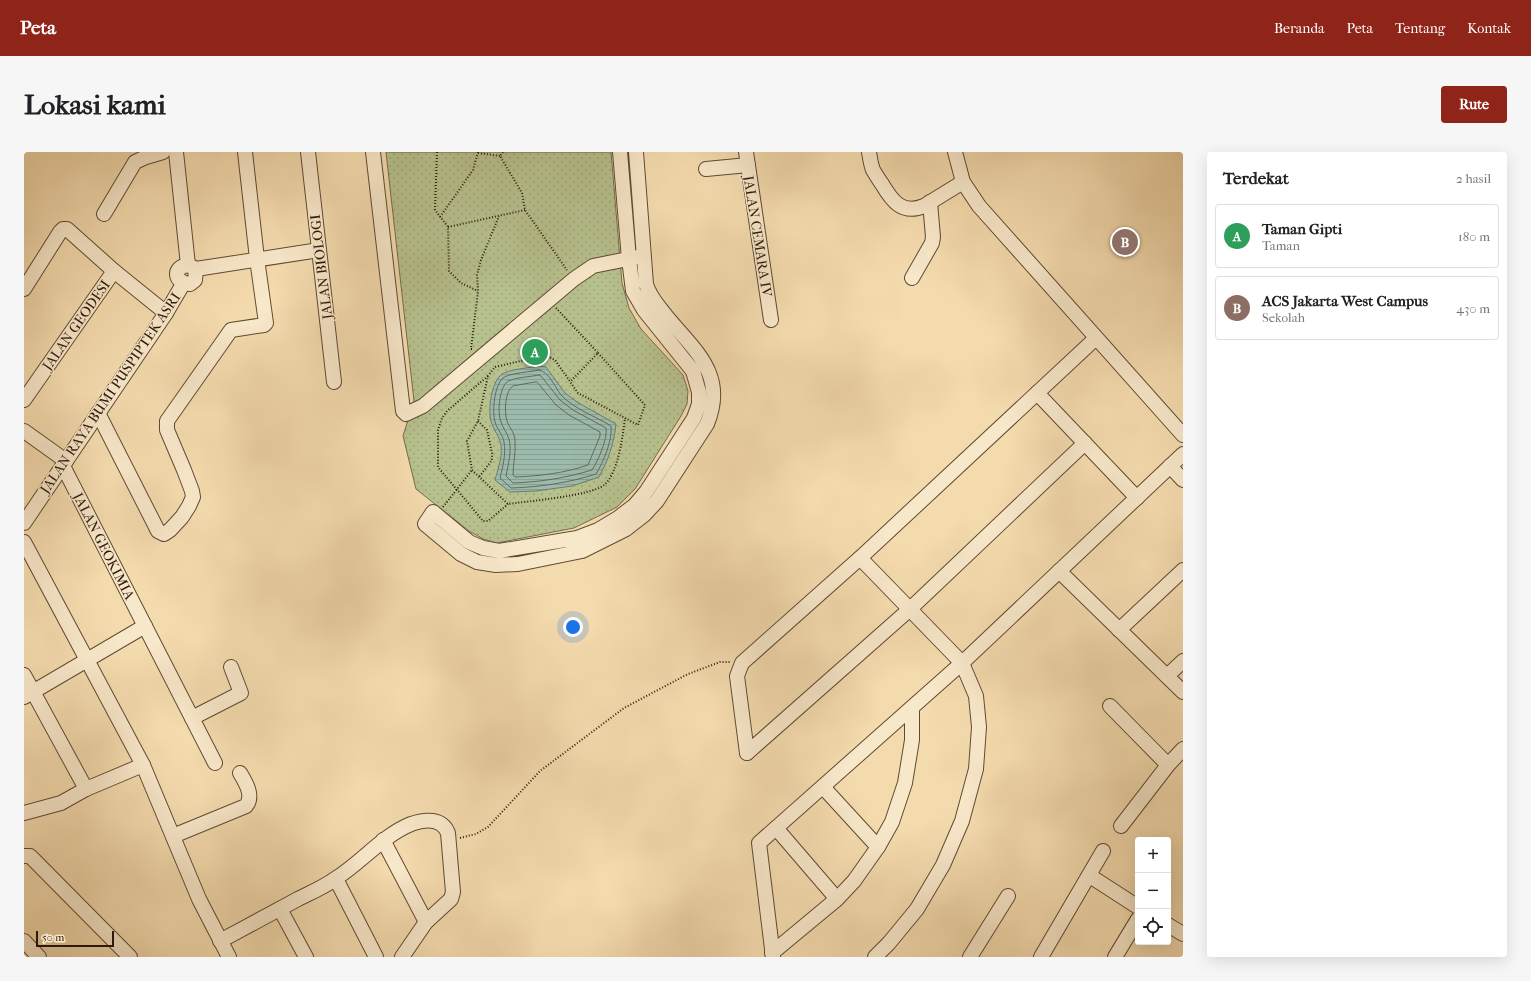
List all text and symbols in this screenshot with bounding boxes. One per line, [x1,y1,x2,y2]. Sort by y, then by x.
text: Peta [20,17,56,39]
text: Beranda [1274,20,1325,37]
text: Peta [1347,20,1373,37]
text: Tentang [1395,20,1445,37]
text: Kontak [1467,20,1511,37]
button: Rute [1441,86,1507,123]
text: Lokasi kami [24,88,166,121]
text: Terdekat [1223,168,1289,188]
text: 2 hasil [1456,171,1491,186]
street label: JALAN CEMARA IV [739,173,776,299]
street label: JALAN BIOLOGI [307,213,336,321]
text: Taman Gipti [1262,220,1342,238]
pin: B [1112,227,1138,257]
text: A [1233,229,1241,244]
text: 180 m [1458,229,1490,244]
text: Taman [1262,238,1300,253]
street label: JALAN GEODESI [38,276,114,375]
street label: JALAN RAYA BUMI PUSPIPTEK ASRI [36,289,185,498]
text: ACS Jakarta West Campus [1262,292,1428,310]
text: B [1233,301,1241,316]
text: 430 m [1456,301,1490,316]
text: Sekolah [1262,310,1305,325]
pin: A [522,337,548,367]
street label: JALAN GEOKIMIA [69,489,138,603]
your location [563,617,583,637]
map controls [1135,837,1171,945]
button: + [1135,837,1171,873]
button: − [1135,873,1171,909]
button: locate [1135,909,1171,945]
scale bar [36,929,114,948]
text: 50 m [42,931,64,944]

